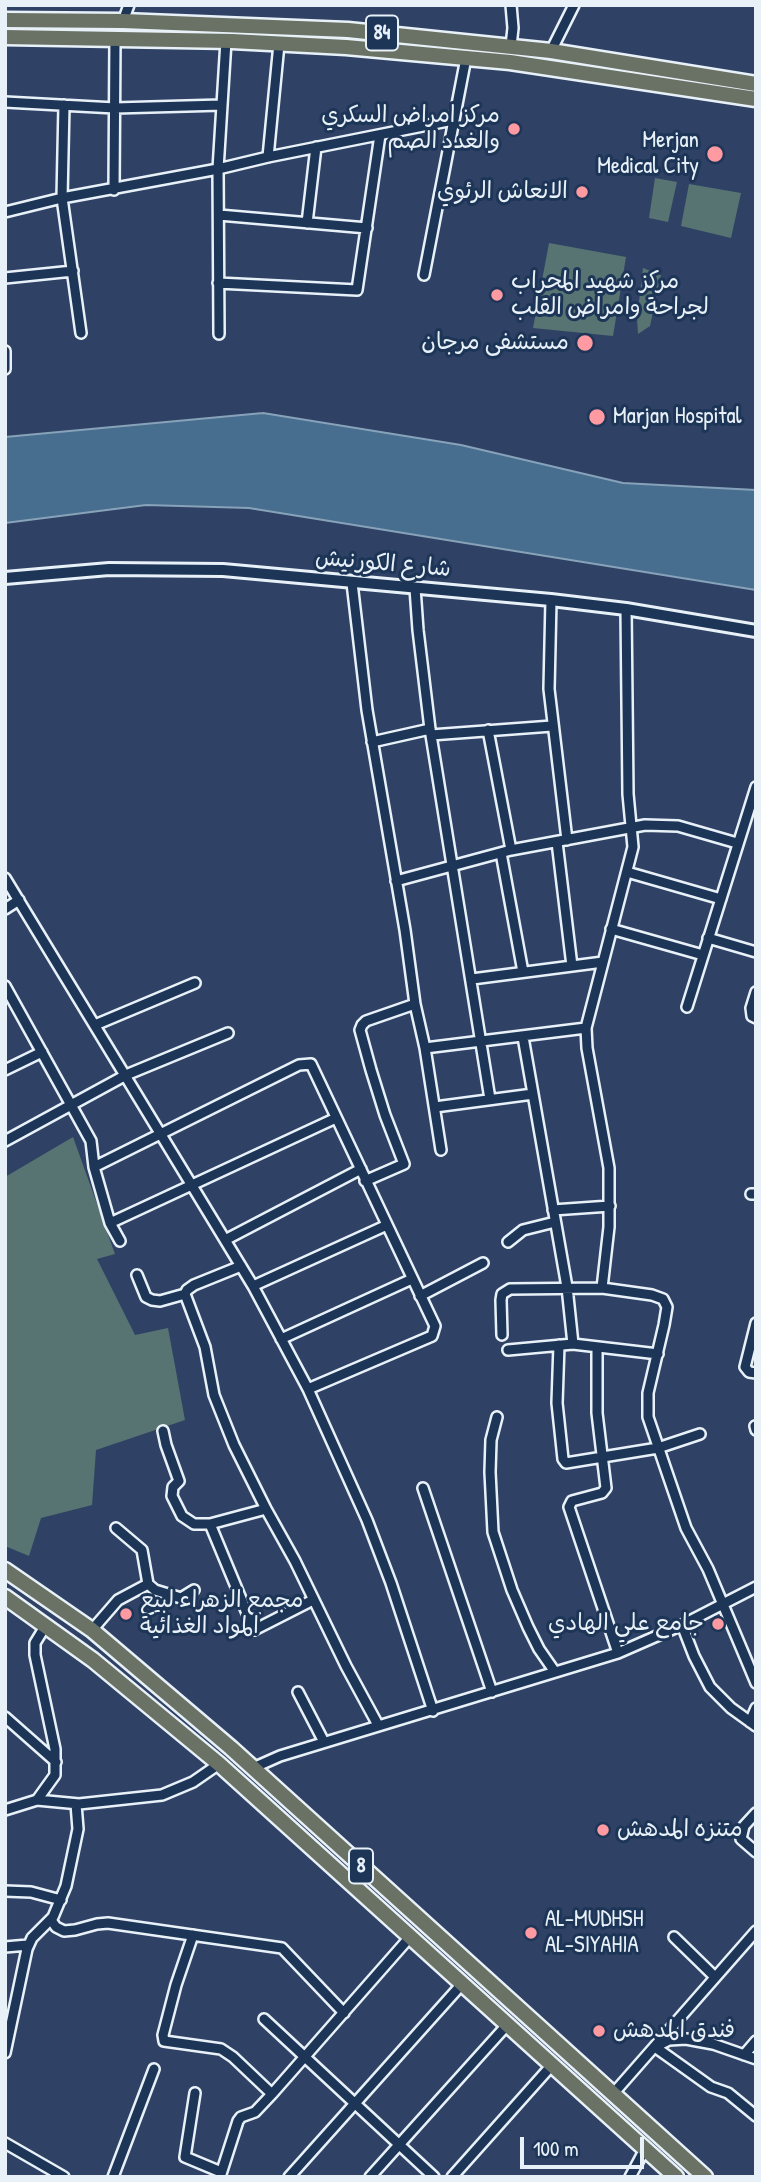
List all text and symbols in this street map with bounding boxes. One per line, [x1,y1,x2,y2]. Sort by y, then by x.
road number: 84 [366,16,398,50]
place label: مركز امراض السكري والغدد الصم [321,102,500,156]
marker: مركز امراض السكري والغدد الصم [506,121,522,137]
place label: Merjan Medical City [597,127,699,181]
marker: Merjan Medical City [705,144,725,164]
place label: الانعاش الرئوي [437,178,568,206]
marker: الانعاش الرئوي [574,184,590,200]
place label: مركز شهيد المحراب لجراحة وامراض القلب [511,268,709,322]
marker: مركز شهيد المحراب لجراحة وامراض القلب [489,287,505,303]
place label: مستشفى مرجان [421,329,569,357]
marker: مستشفى مرجان [575,333,595,353]
place label: Marjan Hospital [613,403,742,431]
marker: Marjan Hospital [587,407,607,427]
street label: شارع الكورنيش [314,544,452,584]
place label: مجمع الزهراء لبيع المواد الغذائية [140,1587,303,1641]
marker: مجمع الزهراء لبيع المواد الغذائية [118,1606,134,1622]
place label: جامع علي الهادي [548,1610,704,1638]
marker: جامع علي الهادي [710,1616,726,1632]
place label: متنزه المدهش [617,1816,743,1844]
marker: متنزه المدهش [595,1822,611,1838]
road number: 8 [349,1848,373,1884]
place label: AL-MUDHSH AL-SIYAHIA [545,1906,643,1960]
marker: AL-MUDHSH AL-SIYAHIA [523,1925,539,1941]
place label: فندق المدهش [613,2017,735,2045]
marker: فندق المدهش [591,2023,607,2039]
scale bar [523,2122,647,2166]
text: 100 m [533,2134,579,2163]

